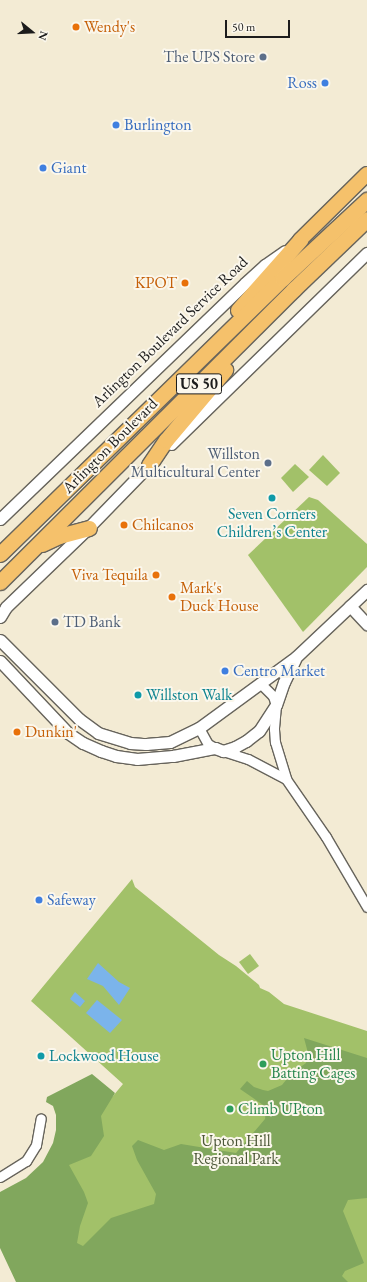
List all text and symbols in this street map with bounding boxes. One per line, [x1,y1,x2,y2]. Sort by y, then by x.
north arrow [12,12,52,52]
scale bar [227,12,292,38]
place label: Wendy's [84,17,135,37]
text: 50 m [232,19,255,35]
marker: Wendy's [71,22,81,32]
text: N [35,29,51,42]
place label: The UPS Store [163,47,255,67]
marker: The UPS Store [258,52,268,62]
place label: Ross [287,73,317,93]
marker: Ross [320,78,330,88]
place label: Burlington [124,115,192,135]
marker: Burlington [111,120,121,130]
place label: Giant [51,158,86,178]
marker: Giant [38,163,48,173]
street label: Arlington Boulevard Service Road [88,253,252,411]
place label: KPOT [135,273,177,293]
marker: KPOT [180,278,190,288]
road number: US 50 [175,371,223,397]
street label: Arlington Boulevard [58,394,162,498]
place label: Willston Multicultural Center [131,444,260,482]
marker: Willston Multicultural Center [263,458,273,468]
marker: Seven Corners Children’s Center [267,493,277,503]
place label: Seven Corners Children’s Center [217,504,327,542]
place label: Chilcanos [132,515,194,535]
marker: Chilcanos [119,520,129,530]
place label: Viva Tequila [71,565,148,585]
marker: Viva Tequila [151,570,161,580]
place label: Mark's Duck House [180,578,258,616]
marker: Mark's Duck House [167,592,177,602]
place label: TD Bank [63,612,121,632]
marker: TD Bank [50,617,60,627]
place label: Centro Market [233,661,325,681]
marker: Centro Market [220,666,230,676]
place label: Willston Walk [146,685,232,705]
marker: Willston Walk [133,690,143,700]
place label: Dunkin' [25,722,77,742]
marker: Dunkin' [12,727,22,737]
place label: Safeway [47,890,96,910]
marker: Safeway [34,895,44,905]
place label: Upton Hill Batting Cages [271,1045,355,1083]
place label: Lockwood House [49,1046,159,1066]
marker: Lockwood House [36,1051,46,1061]
marker: Upton Hill Batting Cages [258,1059,268,1069]
place label: Climb UPton [238,1099,323,1119]
marker: Climb UPton [225,1104,235,1114]
park label: Upton Hill Regional Park [193,1131,279,1169]

